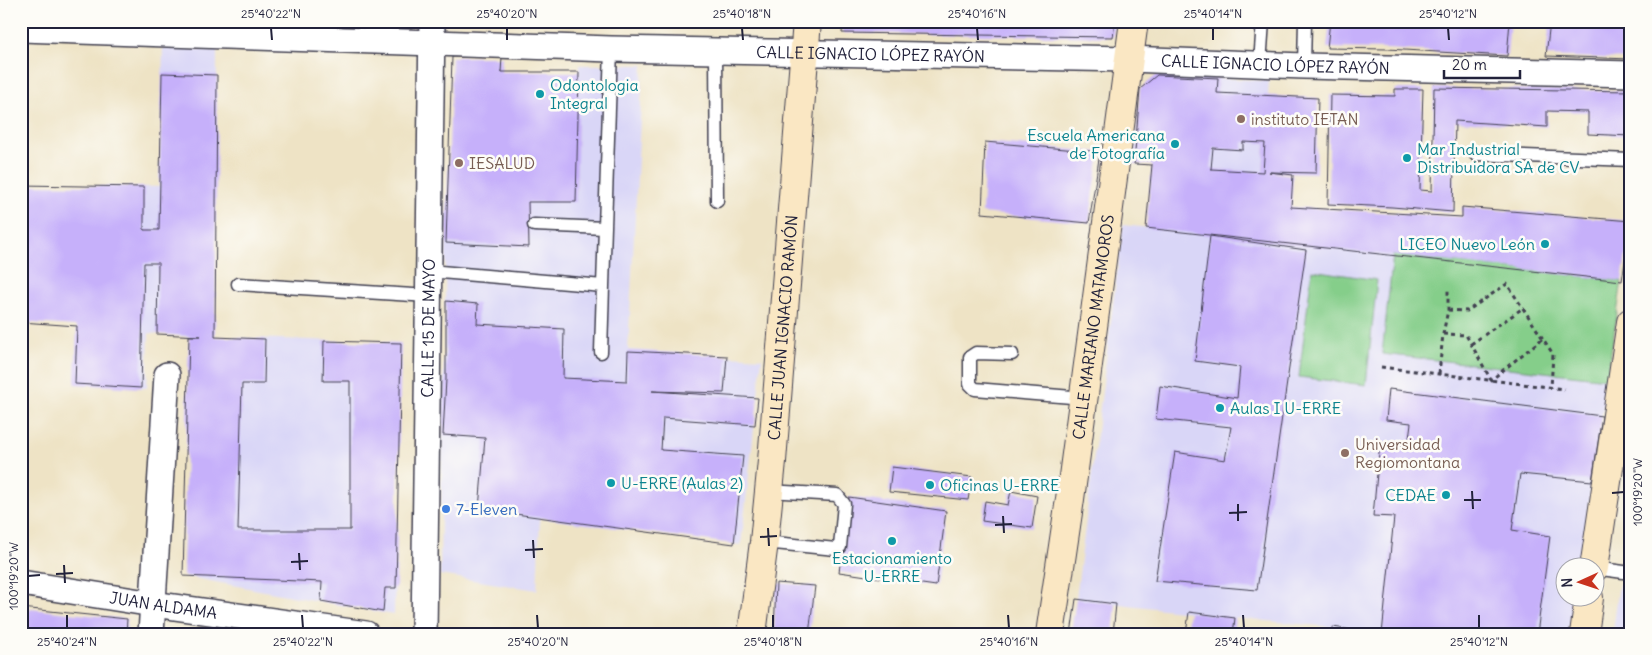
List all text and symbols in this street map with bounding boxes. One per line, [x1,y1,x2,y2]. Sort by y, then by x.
text: 25°40'22"N [241,6,301,21]
text: 25°40'20"N [476,6,538,21]
text: 25°40'18"N [713,6,771,21]
text: 25°40'16"N [948,6,1006,21]
text: 25°40'14"N [1184,6,1242,21]
text: 25°40'12"N [1419,6,1477,21]
street label: CALLE IGNACIO LÓPEZ RAYÓN [756,42,985,66]
scale bar [1444,48,1521,80]
street label: CALLE IGNACIO LÓPEZ RAYÓN [1161,50,1390,78]
text: 20 m [1452,55,1487,74]
place label: Odontologia Integral [550,75,639,113]
marker: Odontologia Integral [534,88,546,100]
place label: instituto IETAN [1251,109,1358,129]
marker: instituto IETAN [1235,113,1247,125]
place label: Escuela Americana de Fotografía [1027,125,1165,163]
marker: Escuela Americana de Fotografía [1169,138,1181,150]
place label: Mar Industrial Distribuidora SA de CV [1417,139,1579,177]
marker: Mar Industrial Distribuidora SA de CV [1401,152,1413,164]
place label: IESALUD [469,153,535,173]
marker: IESALUD [453,157,465,169]
street label: CALLE MARIANO MATAMOROS [1068,213,1118,441]
street label: CALLE JUAN IGNACIO RAMÓN [764,214,802,441]
place label: LICEO Nuevo León [1399,234,1535,254]
marker: LICEO Nuevo León [1539,238,1551,250]
street label: CALLE 15 DE MAYO [417,258,439,398]
place label: Aulas I U-ERRE [1230,398,1341,418]
marker: Aulas I U-ERRE [1214,402,1226,414]
place label: Universidad Regiomontana [1355,434,1460,472]
marker: Universidad Regiomontana [1339,447,1351,459]
text: 100°19'20"W [1630,458,1645,526]
place label: U-ERRE (Aulas 2) [621,473,743,493]
place label: Oficinas U-ERRE [940,475,1059,495]
marker: U-ERRE (Aulas 2) [605,477,617,489]
marker: Oficinas U-ERRE [924,479,936,491]
place label: CEDAE [1385,485,1436,505]
marker: CEDAE [1440,489,1452,501]
place label: 7-Eleven [456,499,517,519]
marker: 7-Eleven [440,503,452,515]
marker: Estacionamiento U-ERRE [886,535,898,547]
text: 100°19'20"W [6,542,21,610]
place label: Estacionamiento U-ERRE [832,548,952,586]
north arrow [1554,558,1604,608]
text: N [1558,577,1576,588]
street label: JUAN ALDAMA [108,587,218,623]
text: 25°40'24"N [37,634,97,649]
text: 25°40'22"N [273,634,333,649]
text: 25°40'20"N [507,634,569,649]
text: 25°40'18"N [744,634,802,649]
text: 25°40'16"N [980,634,1038,649]
text: 25°40'14"N [1215,634,1273,649]
text: 25°40'12"N [1450,634,1508,649]

